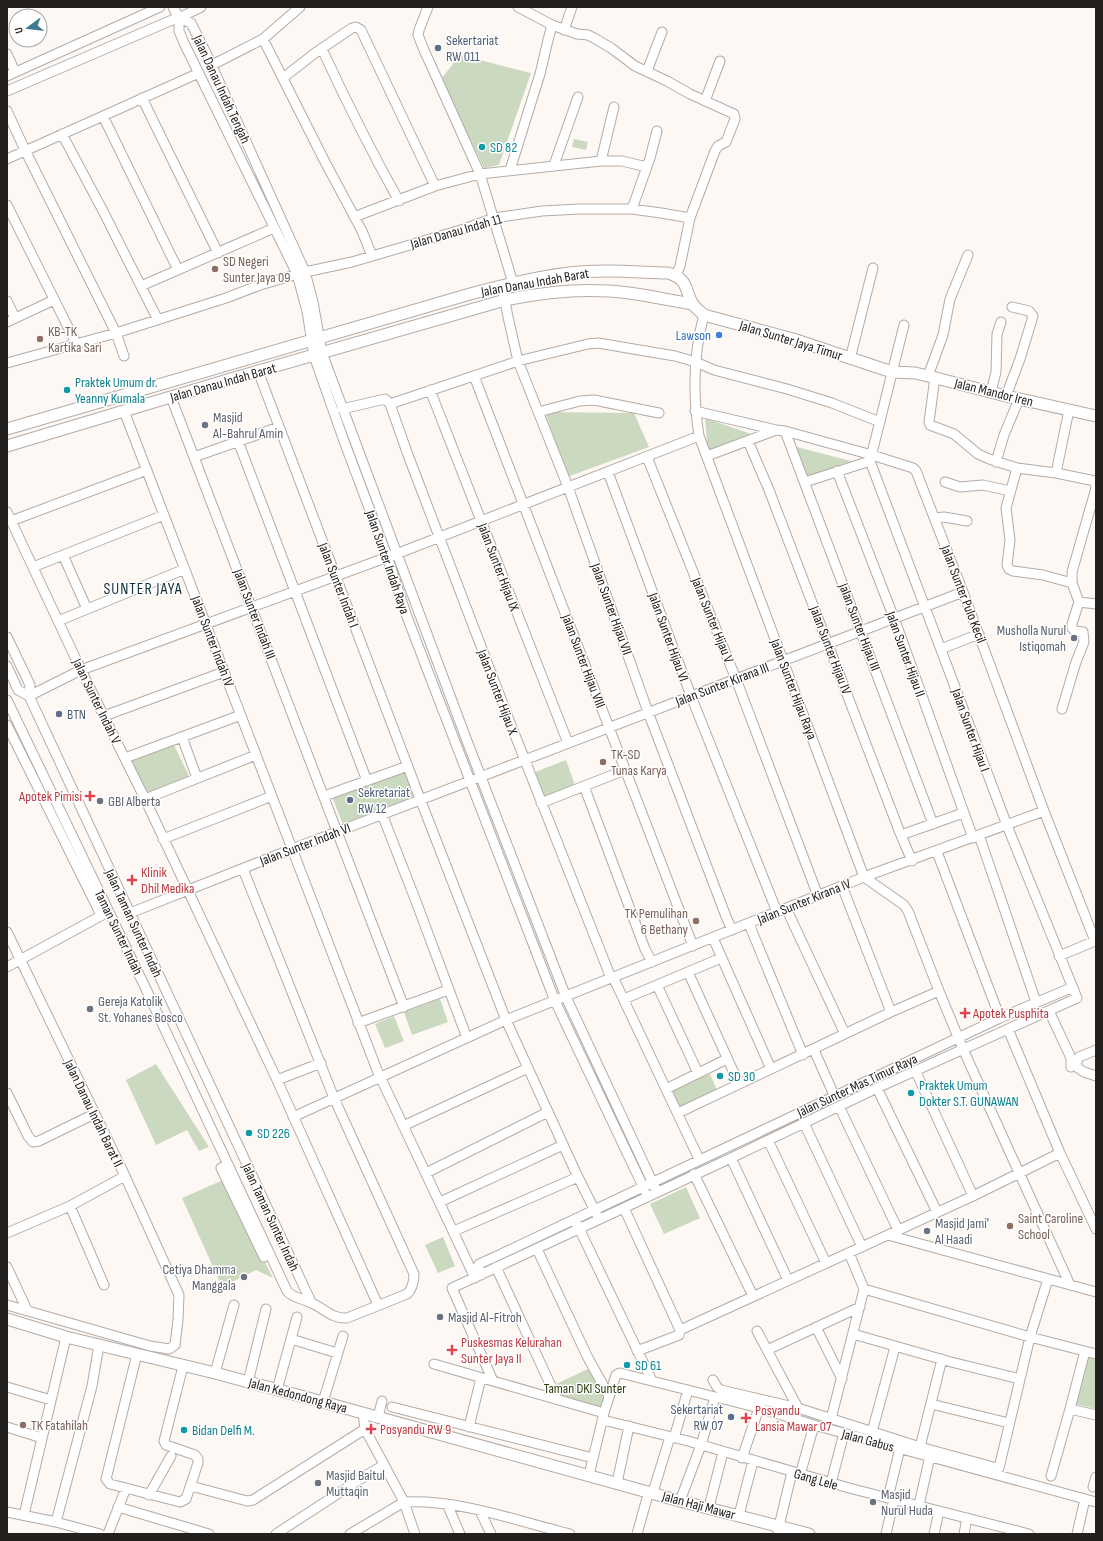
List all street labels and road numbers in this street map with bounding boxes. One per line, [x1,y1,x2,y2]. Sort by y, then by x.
street label: Jalan Danau Indah Tengah [189,31,254,146]
street label: Jalan Danau Indah 11 [408,210,504,253]
street label: Jalan Danau Indah Barat [479,265,590,301]
street label: Jalan Sunter Jaya Timur [736,316,844,364]
street label: Jalan Danau Indah Barat [167,359,278,406]
street label: Jalan Mandor Iren [952,374,1035,410]
street label: Jalan Sunter Indah Raya [361,507,413,616]
street label: Jalan Sunter Hijau IX [474,520,523,614]
street label: Jalan Sunter Indah I [314,539,363,630]
street label: Jalan Sunter Pulo Kecil [937,542,990,645]
street label: Jalan Sunter Hijau VII [587,560,636,657]
street label: Jalan Sunter Indah III [229,566,280,662]
street label: Jalan Sunter Hijau V [687,574,738,666]
street label: Jalan Sunter Hijau III [835,580,884,673]
street label: Jalan Sunter Hijau VI [644,590,692,684]
street label: Jalan Sunter Indah IV [187,592,238,690]
street label: Jalan Sunter Hijau IV [806,603,855,697]
street label: Jalan Sunter Hijau II [882,608,929,699]
street label: Jalan Sunter Hijau VIII [558,611,609,710]
street label: Jalan Sunter Hijau Raya [766,636,821,742]
street label: Jalan Sunter Hijau X [473,646,522,737]
street label: Jalan Sunter Indah V [68,655,125,747]
street label: Jalan Sunter Kirana III [672,659,771,710]
street label: Jalan Sunter Hijau I [947,685,993,774]
street label: Jalan Sunter Indah VI [256,819,353,870]
street label: Jalan Taman Sunter Indah [102,866,166,980]
street label: Jalan Sunter Kirana IV [754,875,854,928]
street label: Taman Sunter Indah [91,887,147,977]
street label: Jalan Sunter Mas Timur Raya [793,1050,920,1121]
street label: Jalan Danau Indah Barat II [60,1056,127,1170]
street label: Jalan Taman Sunter Indah [238,1160,303,1274]
street label: Jalan Kedondong Raya [246,1374,349,1417]
street label: Jalan Gabus [839,1425,896,1456]
street label: Gang Lele [792,1465,840,1494]
street label: Jalan Haji Mawar [659,1487,737,1523]

